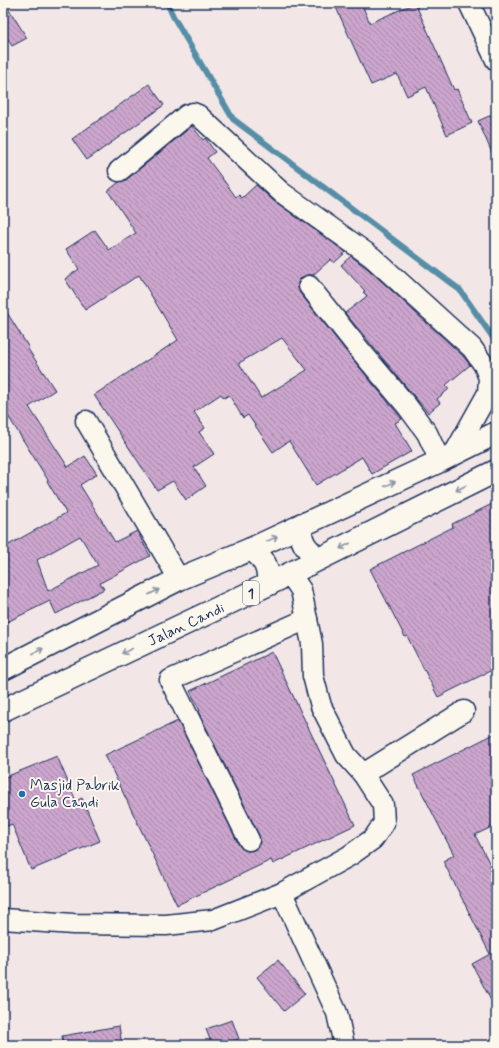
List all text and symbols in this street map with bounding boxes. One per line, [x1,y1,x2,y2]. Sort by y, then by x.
one-way arrow [384,480,396,487]
one-way arrow [455,485,467,492]
one-way arrow [266,535,278,542]
one-way arrow [339,543,351,550]
road number: 1 [243,581,259,605]
one-way arrow [148,588,160,596]
street label: Jalan Candi [145,598,228,651]
one-way arrow [32,647,44,654]
one-way arrow [121,648,133,655]
place label: Masjid Pabrik Gula Candi [30,776,120,813]
marker: Masjid Pabrik Gula Candi [17,789,27,799]

